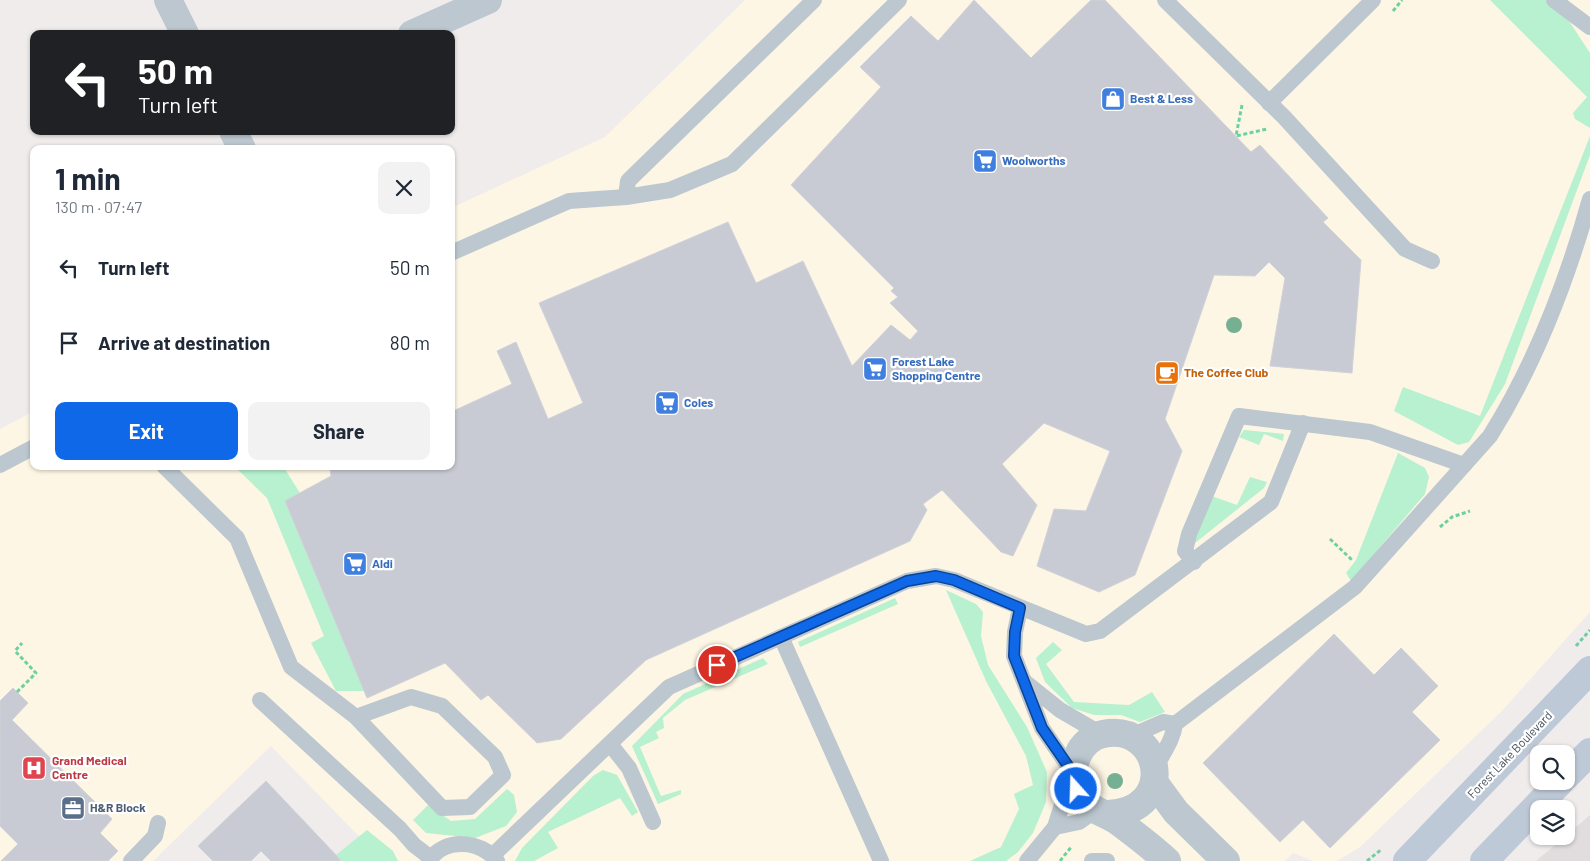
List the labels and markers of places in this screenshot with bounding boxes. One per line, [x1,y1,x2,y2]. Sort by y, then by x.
shop icon: Best & Less [1100,86,1126,112]
place label: Best & Less [1130,91,1193,105]
supermarket icon: Woolworths [972,148,998,174]
place label: Woolworths [1002,153,1066,167]
place label: Forest Lake Shopping Centre [892,354,981,382]
supermarket icon: Forest Lake Shopping Centre [862,356,888,382]
cafe icon: The Coffee Club [1154,360,1180,386]
place label: The Coffee Club [1184,365,1268,379]
supermarket icon: Coles [654,390,680,416]
place label: Coles [684,395,713,409]
supermarket icon: Aldi [342,551,368,577]
place label: Aldi [372,556,393,570]
pin [696,644,738,686]
place label: Grand Medical Centre [52,753,127,781]
hospital icon: Grand Medical Centre [21,755,47,781]
office icon: H&R Block [60,795,86,821]
place label: H&R Block [90,800,146,814]

